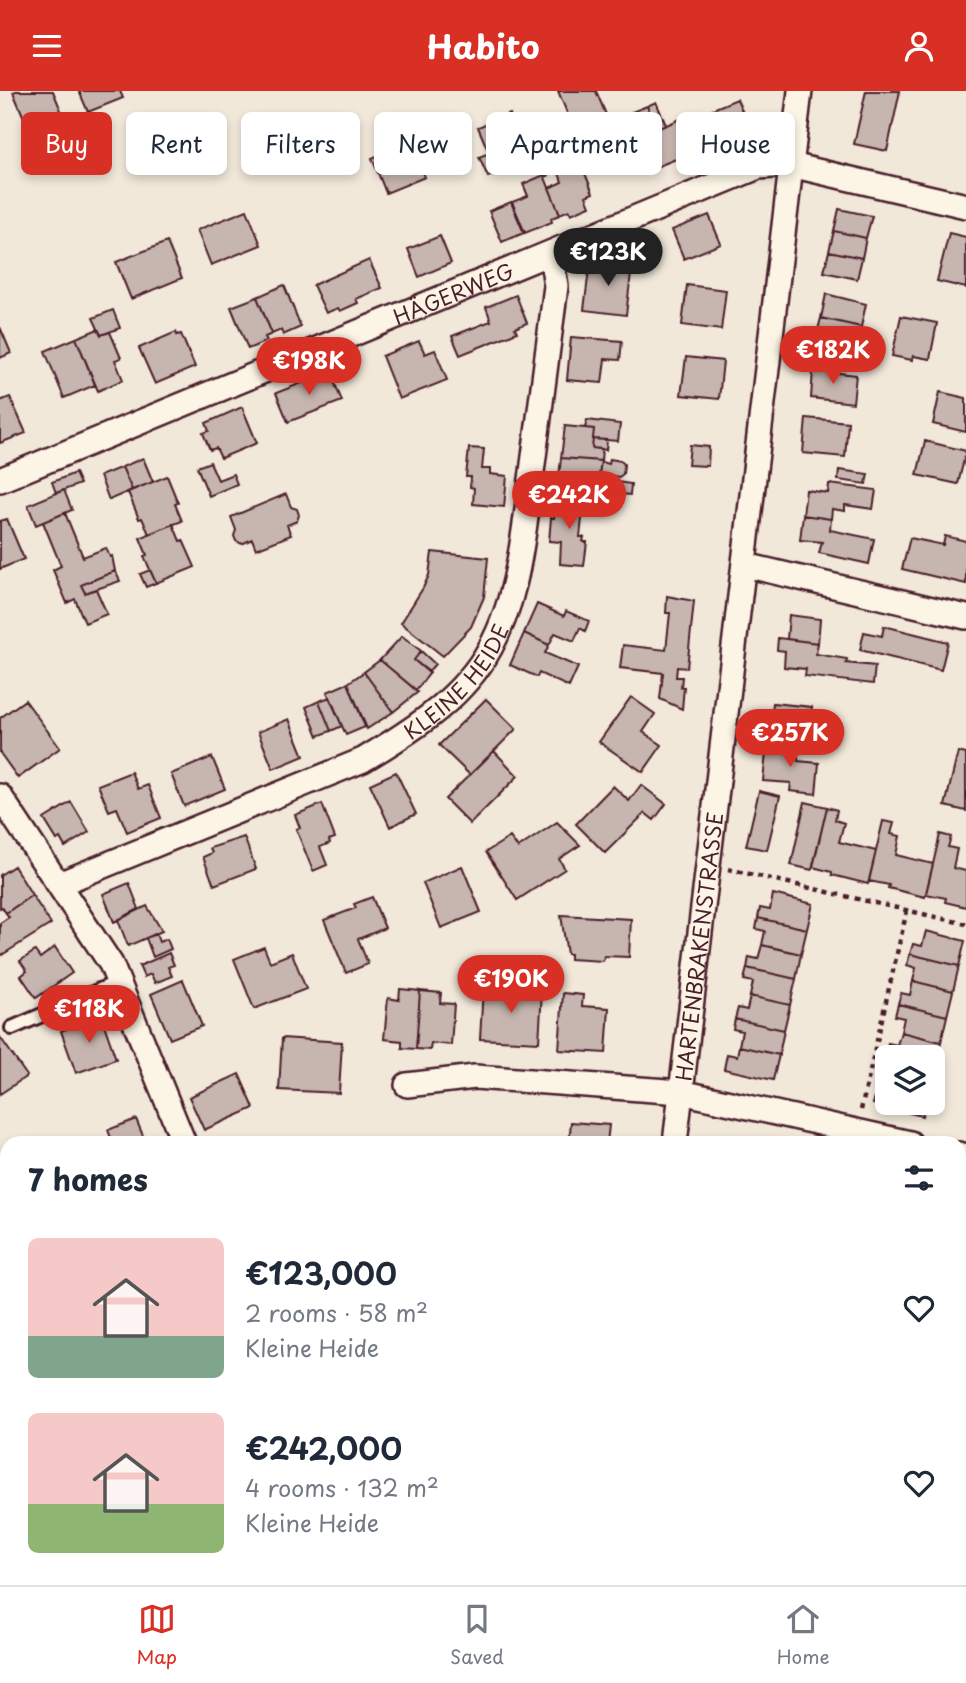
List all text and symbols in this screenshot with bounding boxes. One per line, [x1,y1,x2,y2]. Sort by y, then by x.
text: Habito [427,22,539,70]
icon: menu [28,27,66,65]
icon: person [900,27,938,65]
chip: Buy [21,112,112,175]
chip: Rent [126,112,227,175]
chip: Filters [241,112,360,175]
chip: New [374,112,472,175]
chip: Apartment [486,112,662,175]
chip: House [676,112,795,175]
pin: €123K [559,229,657,288]
text: €123K [570,233,646,268]
street label: HÄGERWEG [388,254,518,332]
pin: €182K [784,327,882,386]
text: €182K [796,331,870,366]
pin: €198K [260,337,358,397]
text: €198K [272,342,346,377]
pin: €242K [520,471,618,531]
text: €242K [528,476,610,511]
street label: KLEINE HEIDE [396,619,516,746]
pin: €257K [741,709,839,769]
text: €257K [751,714,829,749]
street label: HARTENBRAKENSTRASSE [667,810,730,1083]
pin: €190K [462,955,560,1015]
text: €190K [473,960,549,995]
pin: €118K [40,985,138,1045]
text: €118K [54,990,124,1025]
map controls [875,1045,945,1115]
button: layers [875,1045,945,1115]
text: 7 homes [28,1156,148,1201]
icon: filters [900,1159,938,1197]
text: €123,000 [245,1250,397,1295]
icon: home [84,1266,168,1350]
icon: heart [900,1289,938,1327]
text: 2 rooms · 58 m² [245,1295,428,1330]
text: Kleine Heide [245,1330,379,1365]
text: €242,000 [245,1425,402,1470]
icon: home [84,1441,168,1525]
icon: heart [900,1464,938,1502]
text: 4 rooms · 132 m² [245,1470,439,1505]
text: Kleine Heide [245,1505,379,1540]
tab: Map [136,1600,177,1670]
tab: Saved [450,1600,504,1670]
tab: Home [777,1600,830,1670]

